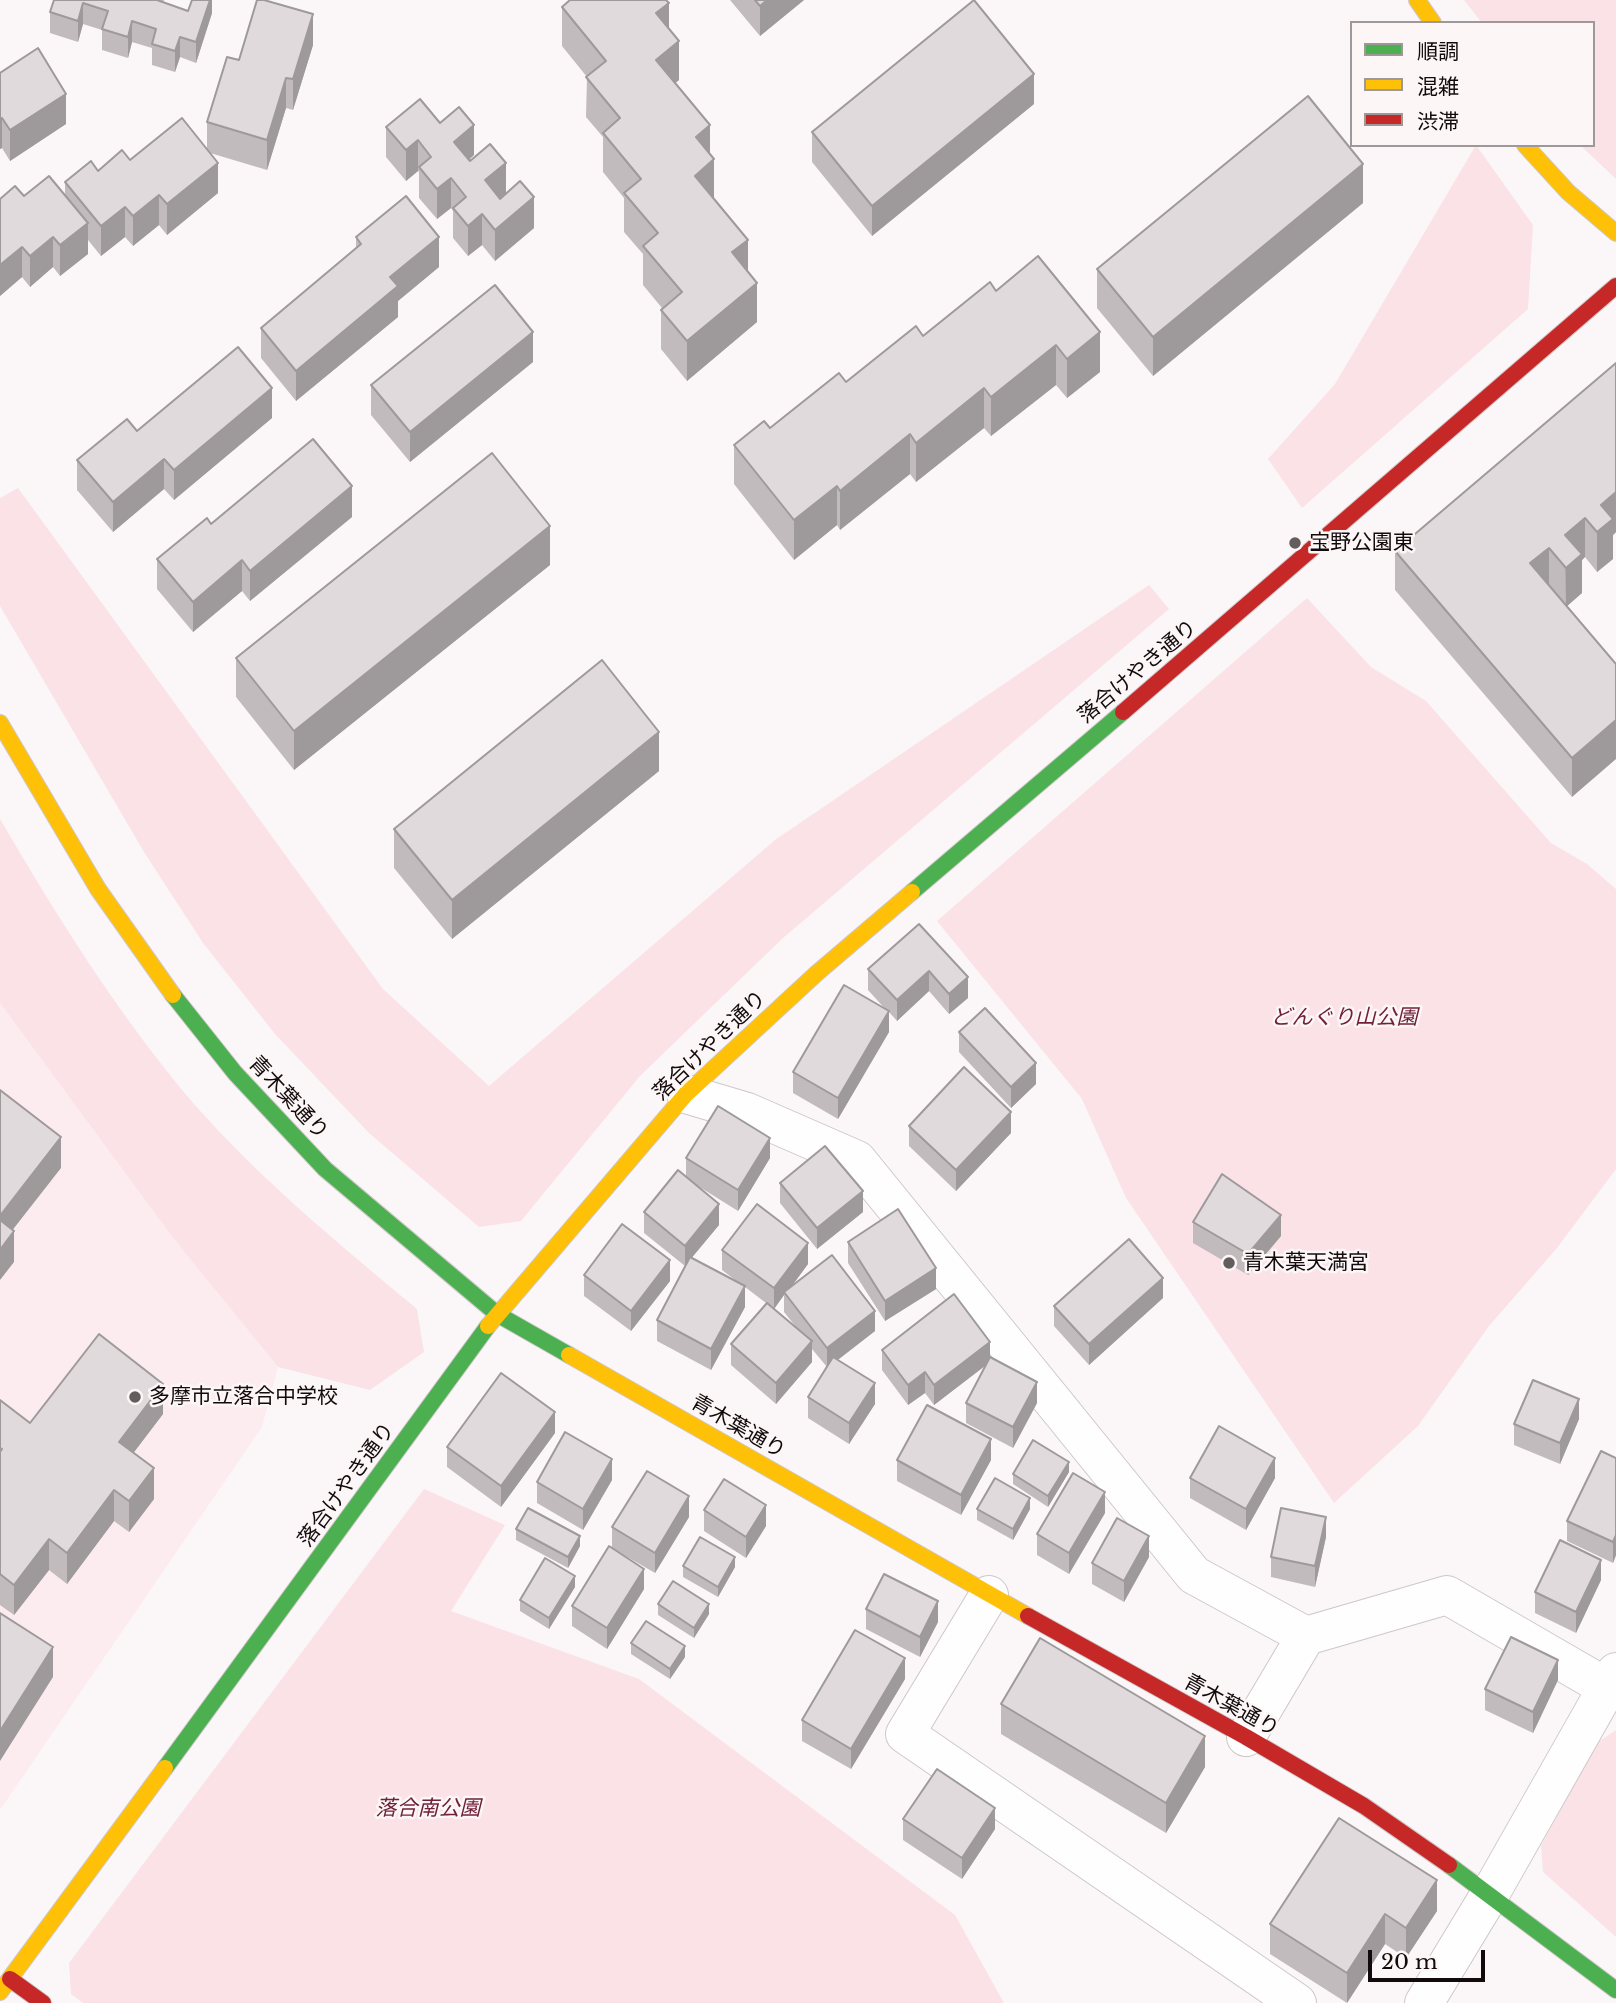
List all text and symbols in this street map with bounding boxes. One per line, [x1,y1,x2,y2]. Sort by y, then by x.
legend [1350,21,1595,147]
text: 順調 [1417,39,1459,65]
text: 混雑 [1417,74,1459,100]
text: 渋滞 [1417,109,1459,135]
place label: 宝野公園東 [1309,530,1414,556]
marker: 宝野公園東 [1287,535,1303,551]
street label: 落合けやき通り [1074,615,1202,729]
street label: 落合けやき通り [648,986,772,1106]
park label: どんぐり山公園 [1271,1005,1417,1031]
street label: 青木葉通り [243,1051,333,1145]
place label: 青木葉天満宮 [1243,1250,1369,1276]
marker: 青木葉天満宮 [1221,1255,1237,1271]
place label: 多摩市立落合中学校 [149,1384,338,1410]
marker: 多摩市立落合中学校 [127,1389,143,1405]
street label: 青木葉通り [686,1390,790,1464]
street label: 落合けやき通り [294,1418,400,1552]
street label: 青木葉通り [1179,1670,1283,1742]
park label: 落合南公園 [376,1796,480,1822]
scale bar [1371,1937,1488,1981]
text: 20 m [1381,1949,1438,1975]

